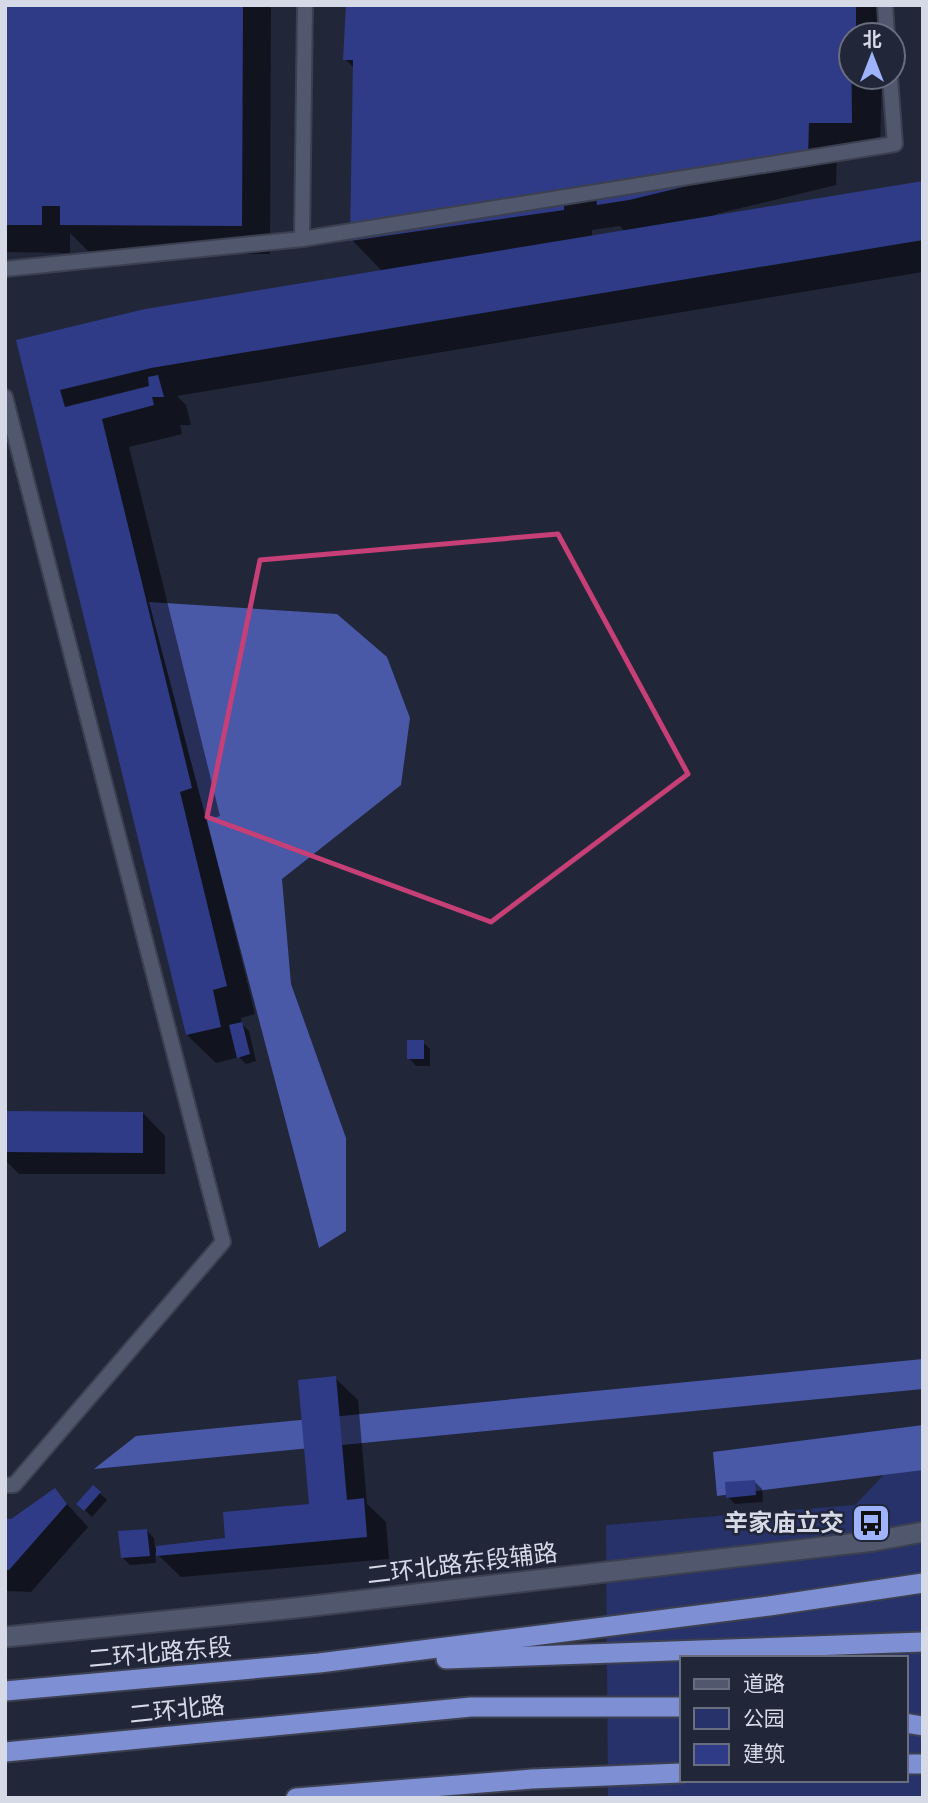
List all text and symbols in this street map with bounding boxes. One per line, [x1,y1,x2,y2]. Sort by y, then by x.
north arrow [837,21,907,91]
text: 北 [862,26,882,55]
bus stop icon: 辛家庙立交 [850,1502,892,1544]
place label: 辛家庙立交 [724,1506,844,1542]
street label: 二环北路东段辅路 [365,1535,560,1595]
street label: 二环北路东段 [87,1630,233,1678]
legend [680,1656,907,1782]
text: 道路 [743,1669,785,1701]
street label: 二环北路 [127,1688,227,1734]
text: 公园 [743,1704,785,1736]
text: 建筑 [743,1739,785,1771]

